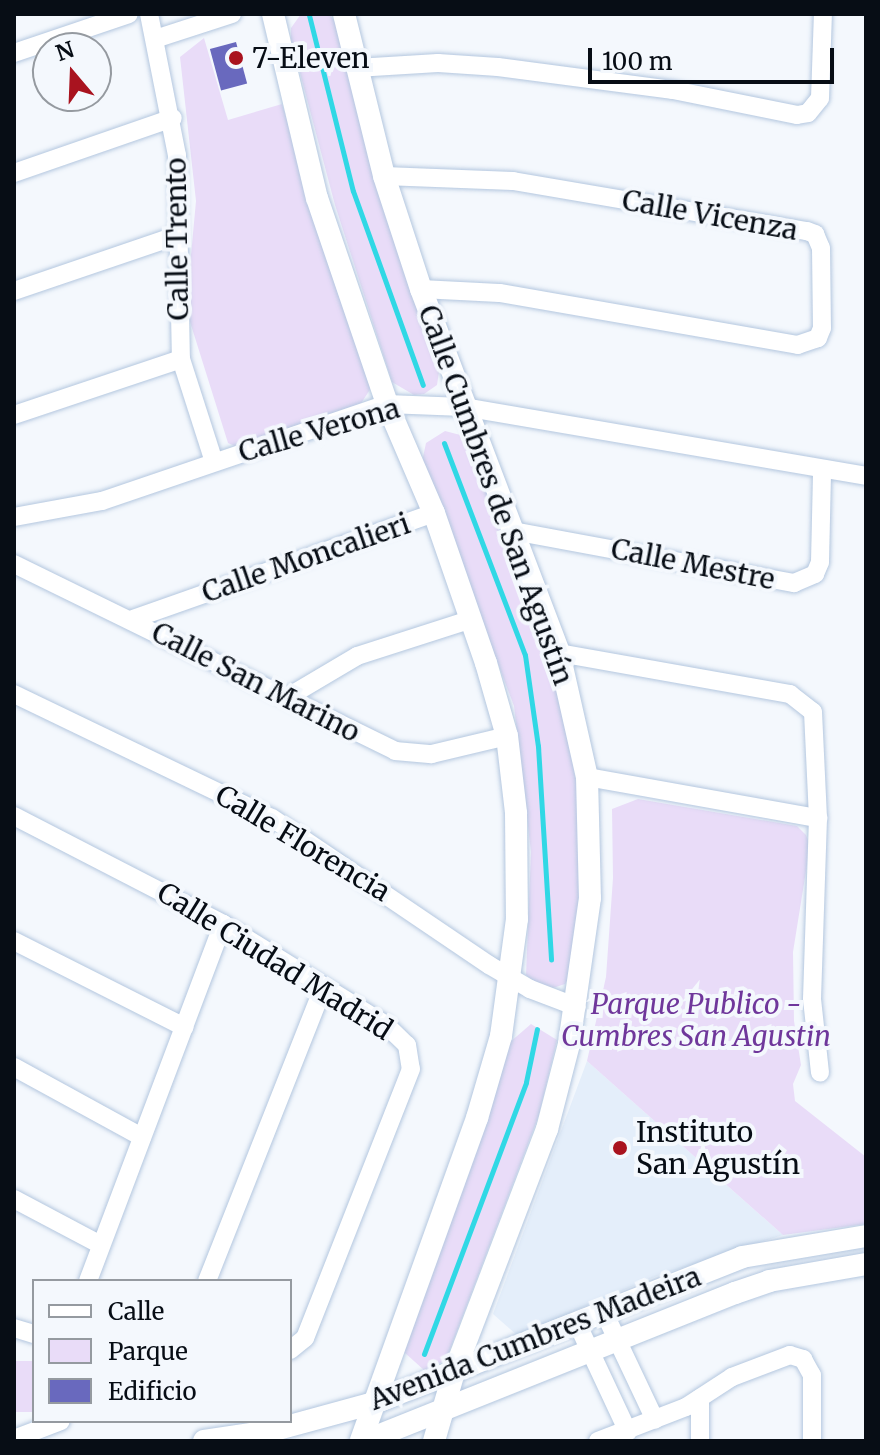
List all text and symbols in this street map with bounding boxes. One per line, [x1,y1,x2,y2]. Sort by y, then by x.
north arrow [32,32,112,112]
scale bar [592,32,838,82]
text: N [52,35,78,67]
place label: 7-Eleven [252,41,370,75]
text: 100 m [602,46,672,77]
marker: 7-Eleven [227,49,245,67]
street label: Calle Trento [159,157,195,321]
street label: Calle Vicenza [620,183,800,247]
street label: Calle Cumbres de San Agustín [412,301,580,689]
street label: Calle Verona [235,391,403,469]
street label: Calle Moncalieri [198,507,414,609]
street label: Calle Mestre [608,532,778,596]
street label: Calle San Marino [146,615,366,749]
street label: Calle Florencia [210,778,396,908]
street label: Calle Ciudad Madrid [151,875,399,1047]
park label: Parque Publico - Cumbres San Agustin [561,987,831,1053]
place label: Instituto San Agustín [636,1115,800,1181]
marker: Instituto San Agustín [611,1139,629,1157]
street label: Avenida Cumbres Madeira [365,1259,705,1417]
legend [32,1279,292,1423]
text: Calle [108,1296,164,1327]
text: Parque [108,1336,188,1367]
text: Edificio [108,1376,196,1407]

